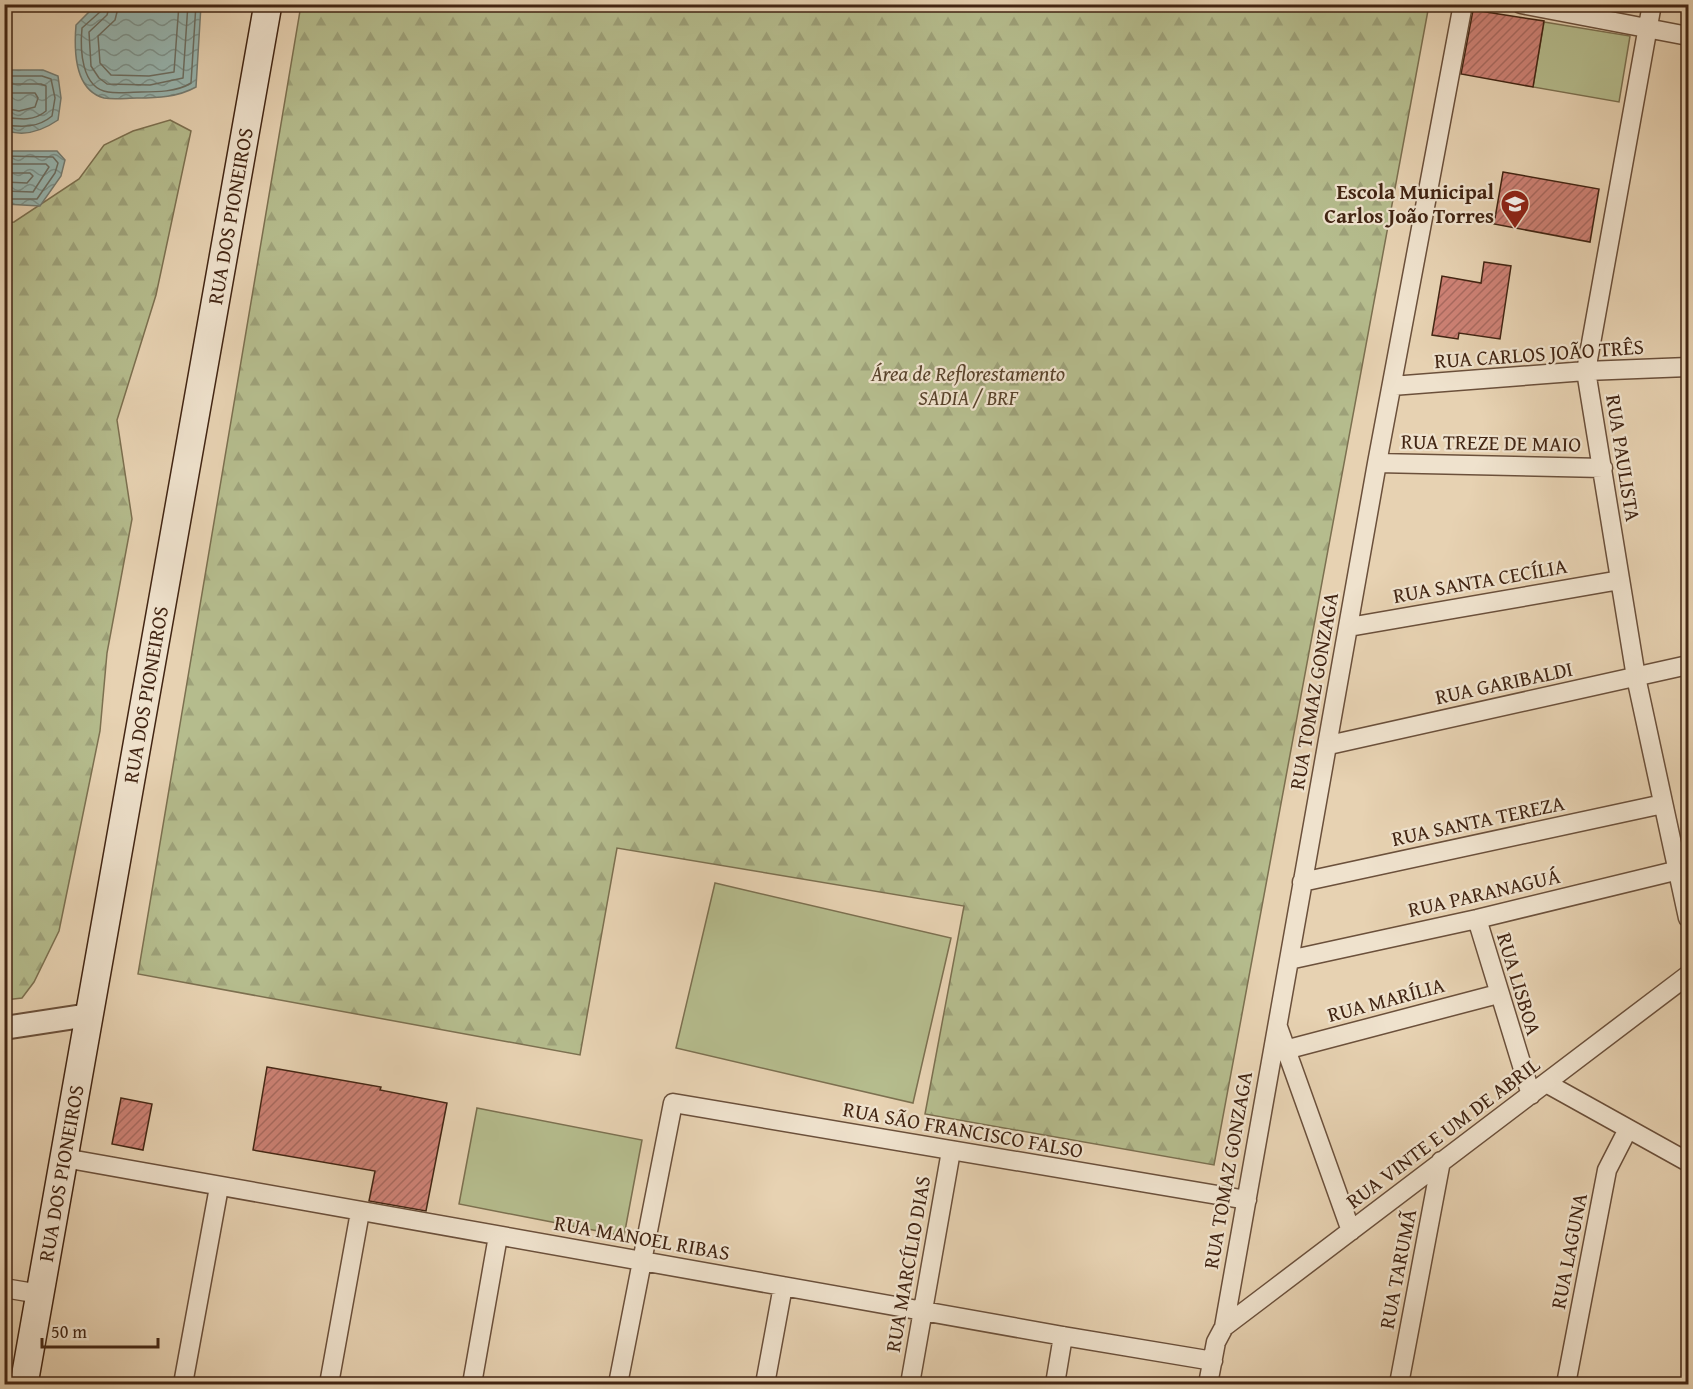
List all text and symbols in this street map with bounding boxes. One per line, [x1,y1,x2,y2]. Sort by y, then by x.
street label: RUA DOS PIONEIROS [199,125,261,307]
place label: Escola Municipal Carlos João Torres [1324,176,1494,231]
school or university icon: Escola Municipal Carlos João Torres [1499,188,1531,230]
street label: RUA CARLOS JOÃO TRÊS [1433,331,1645,376]
park label: Área de Reflorestamento SADIA / BRF [870,358,1065,413]
street label: RUA PAULISTA [1598,392,1649,524]
street label: RUA TREZE DE MAIO [1401,425,1581,460]
street label: RUA SANTA CECÍLIA [1390,550,1570,611]
street label: RUA TOMAZ GONZAGA [1281,589,1346,792]
street label: RUA DOS PIONEIROS [115,604,176,786]
street label: RUA GARIBALDI [1432,653,1576,712]
street label: RUA SANTA TEREZA [1389,787,1567,854]
street label: RUA PARANAGUÁ [1405,860,1563,925]
street label: RUA LISBOA [1489,929,1550,1039]
street label: RUA MARÍLIA [1324,969,1448,1030]
street label: RUA VINTE E UM DE ABRIL [1339,1049,1546,1216]
street label: RUA TOMAZ GONZAGA [1195,1068,1260,1271]
street label: RUA DOS PIONEIROS [30,1082,92,1264]
street label: RUA SÃO FRANCISCO FALSO [841,1093,1085,1166]
street label: RUA MARCÍLIO DIAS [877,1173,938,1354]
street label: RUA LAGUNA [1542,1190,1595,1312]
street label: RUA TARUMÃ [1371,1206,1424,1331]
street label: RUA MANOEL RIBAS [552,1207,732,1268]
scale bar [42,1311,158,1349]
text: 50 m [51,1318,87,1345]

